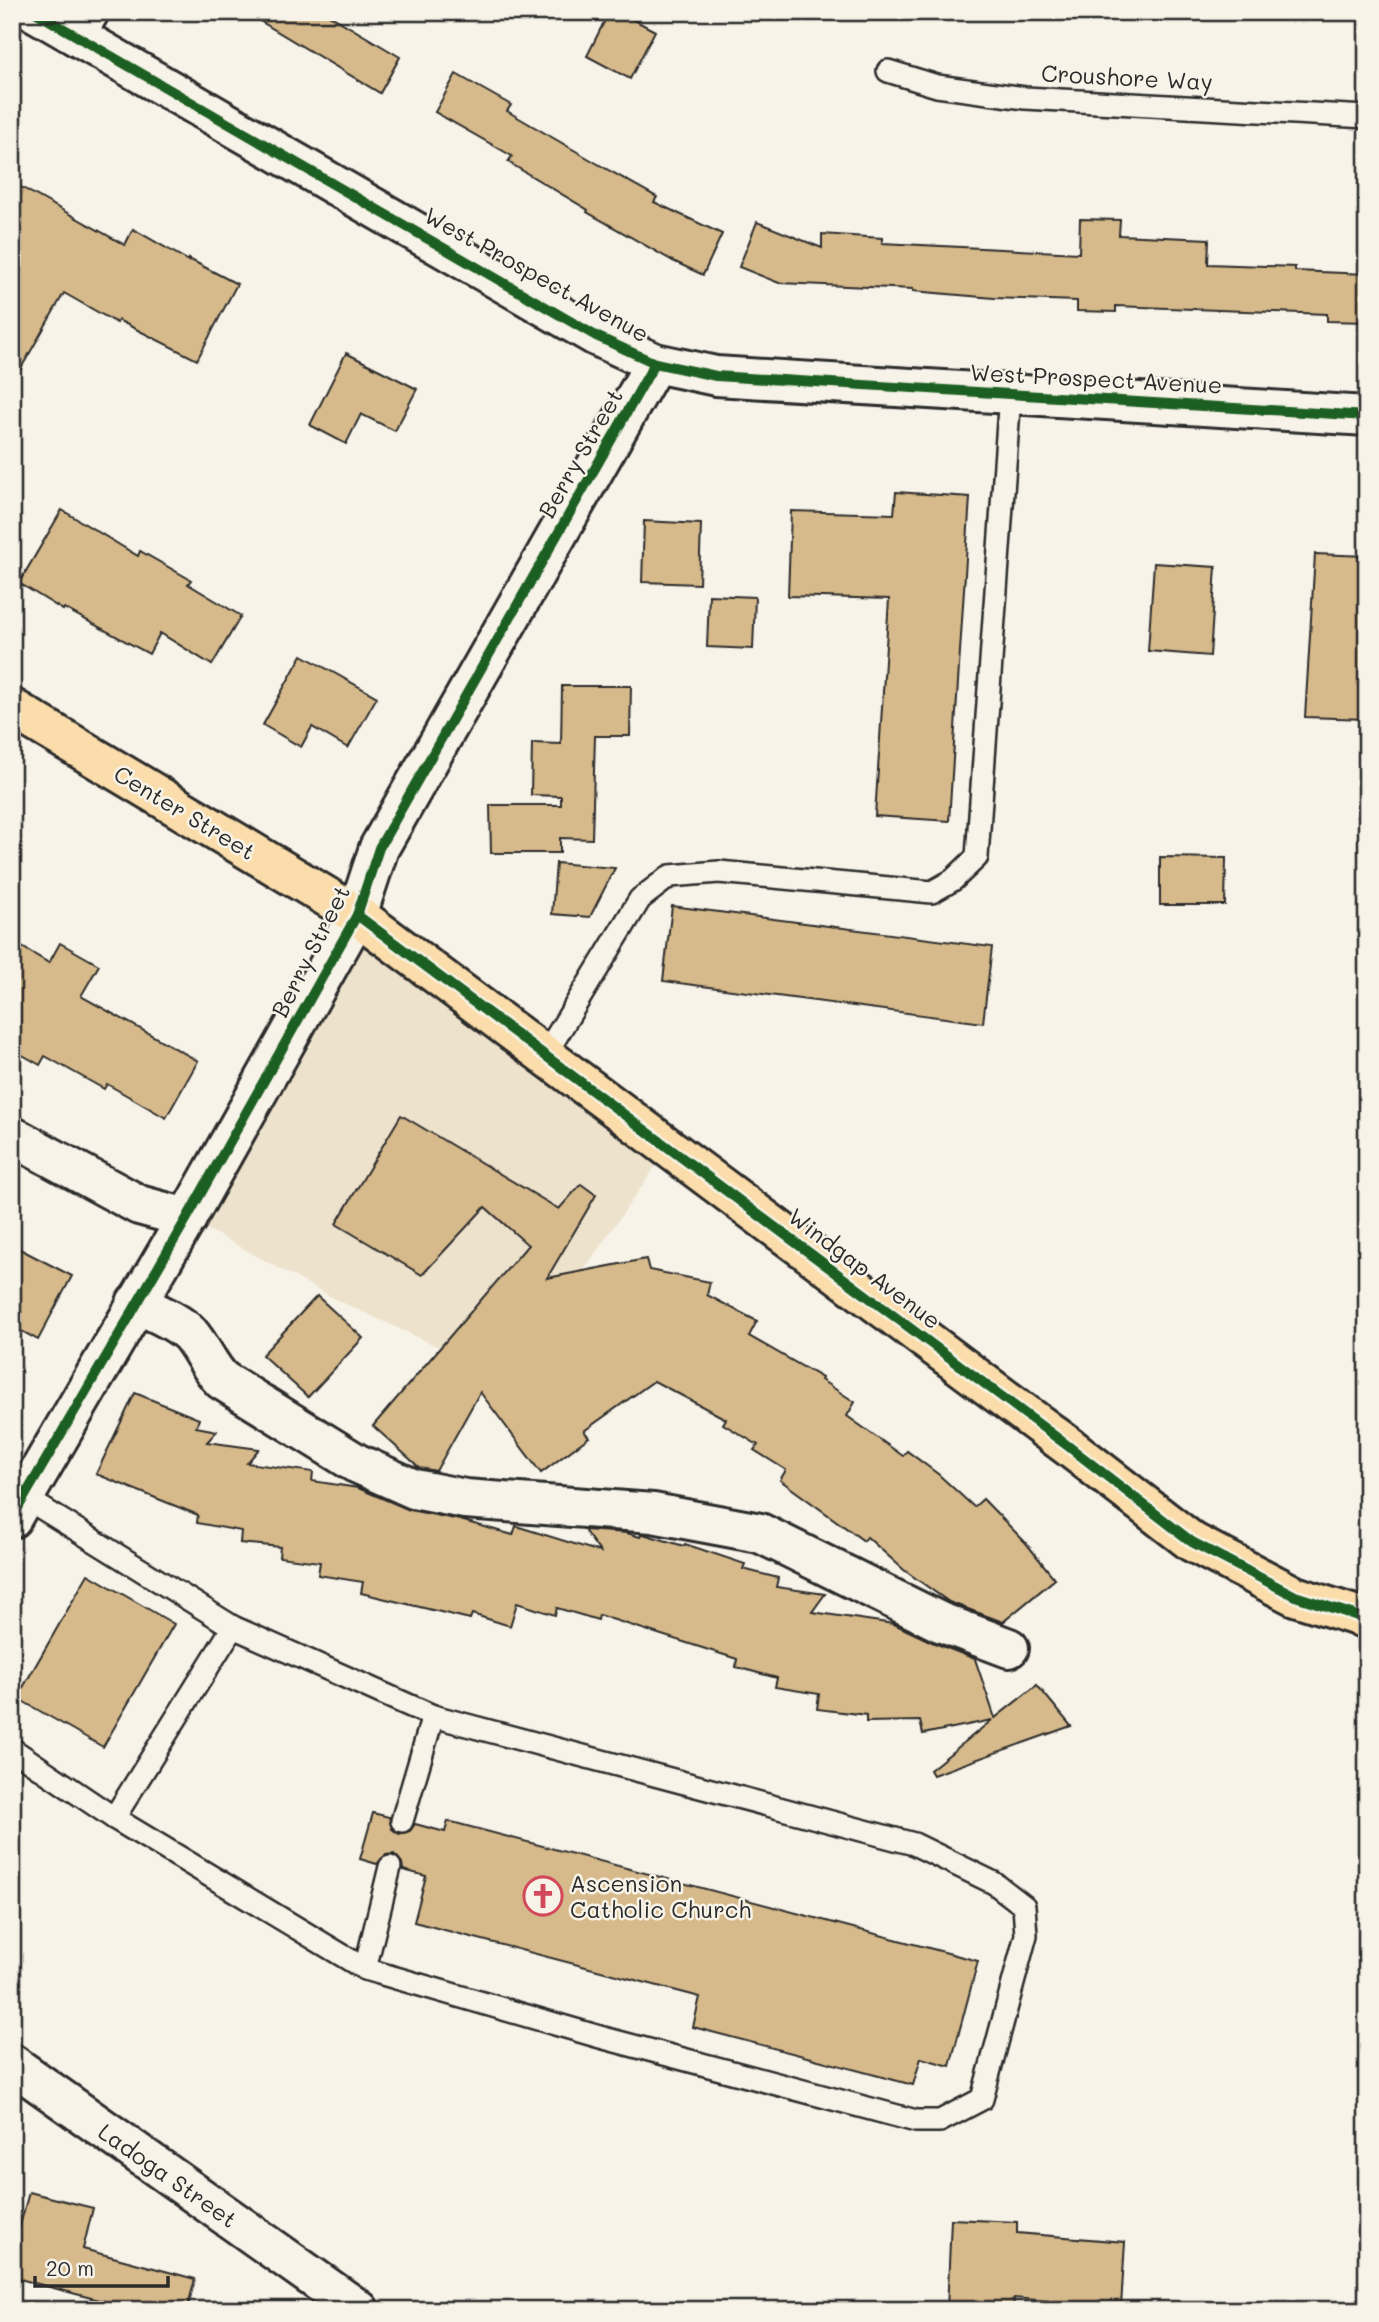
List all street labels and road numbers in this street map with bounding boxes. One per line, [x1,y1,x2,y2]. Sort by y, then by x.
street label: Croushore Way [1041,58,1213,96]
street label: West Prospect Avenue [419,200,655,348]
street label: West Prospect Avenue [969,356,1223,400]
street label: Berry Street [531,383,629,523]
street label: Center Street [109,758,261,866]
street label: Berry Street [264,880,356,1022]
street label: Windgap Avenue [783,1201,947,1335]
street label: Ladoga Street [93,2116,243,2234]

